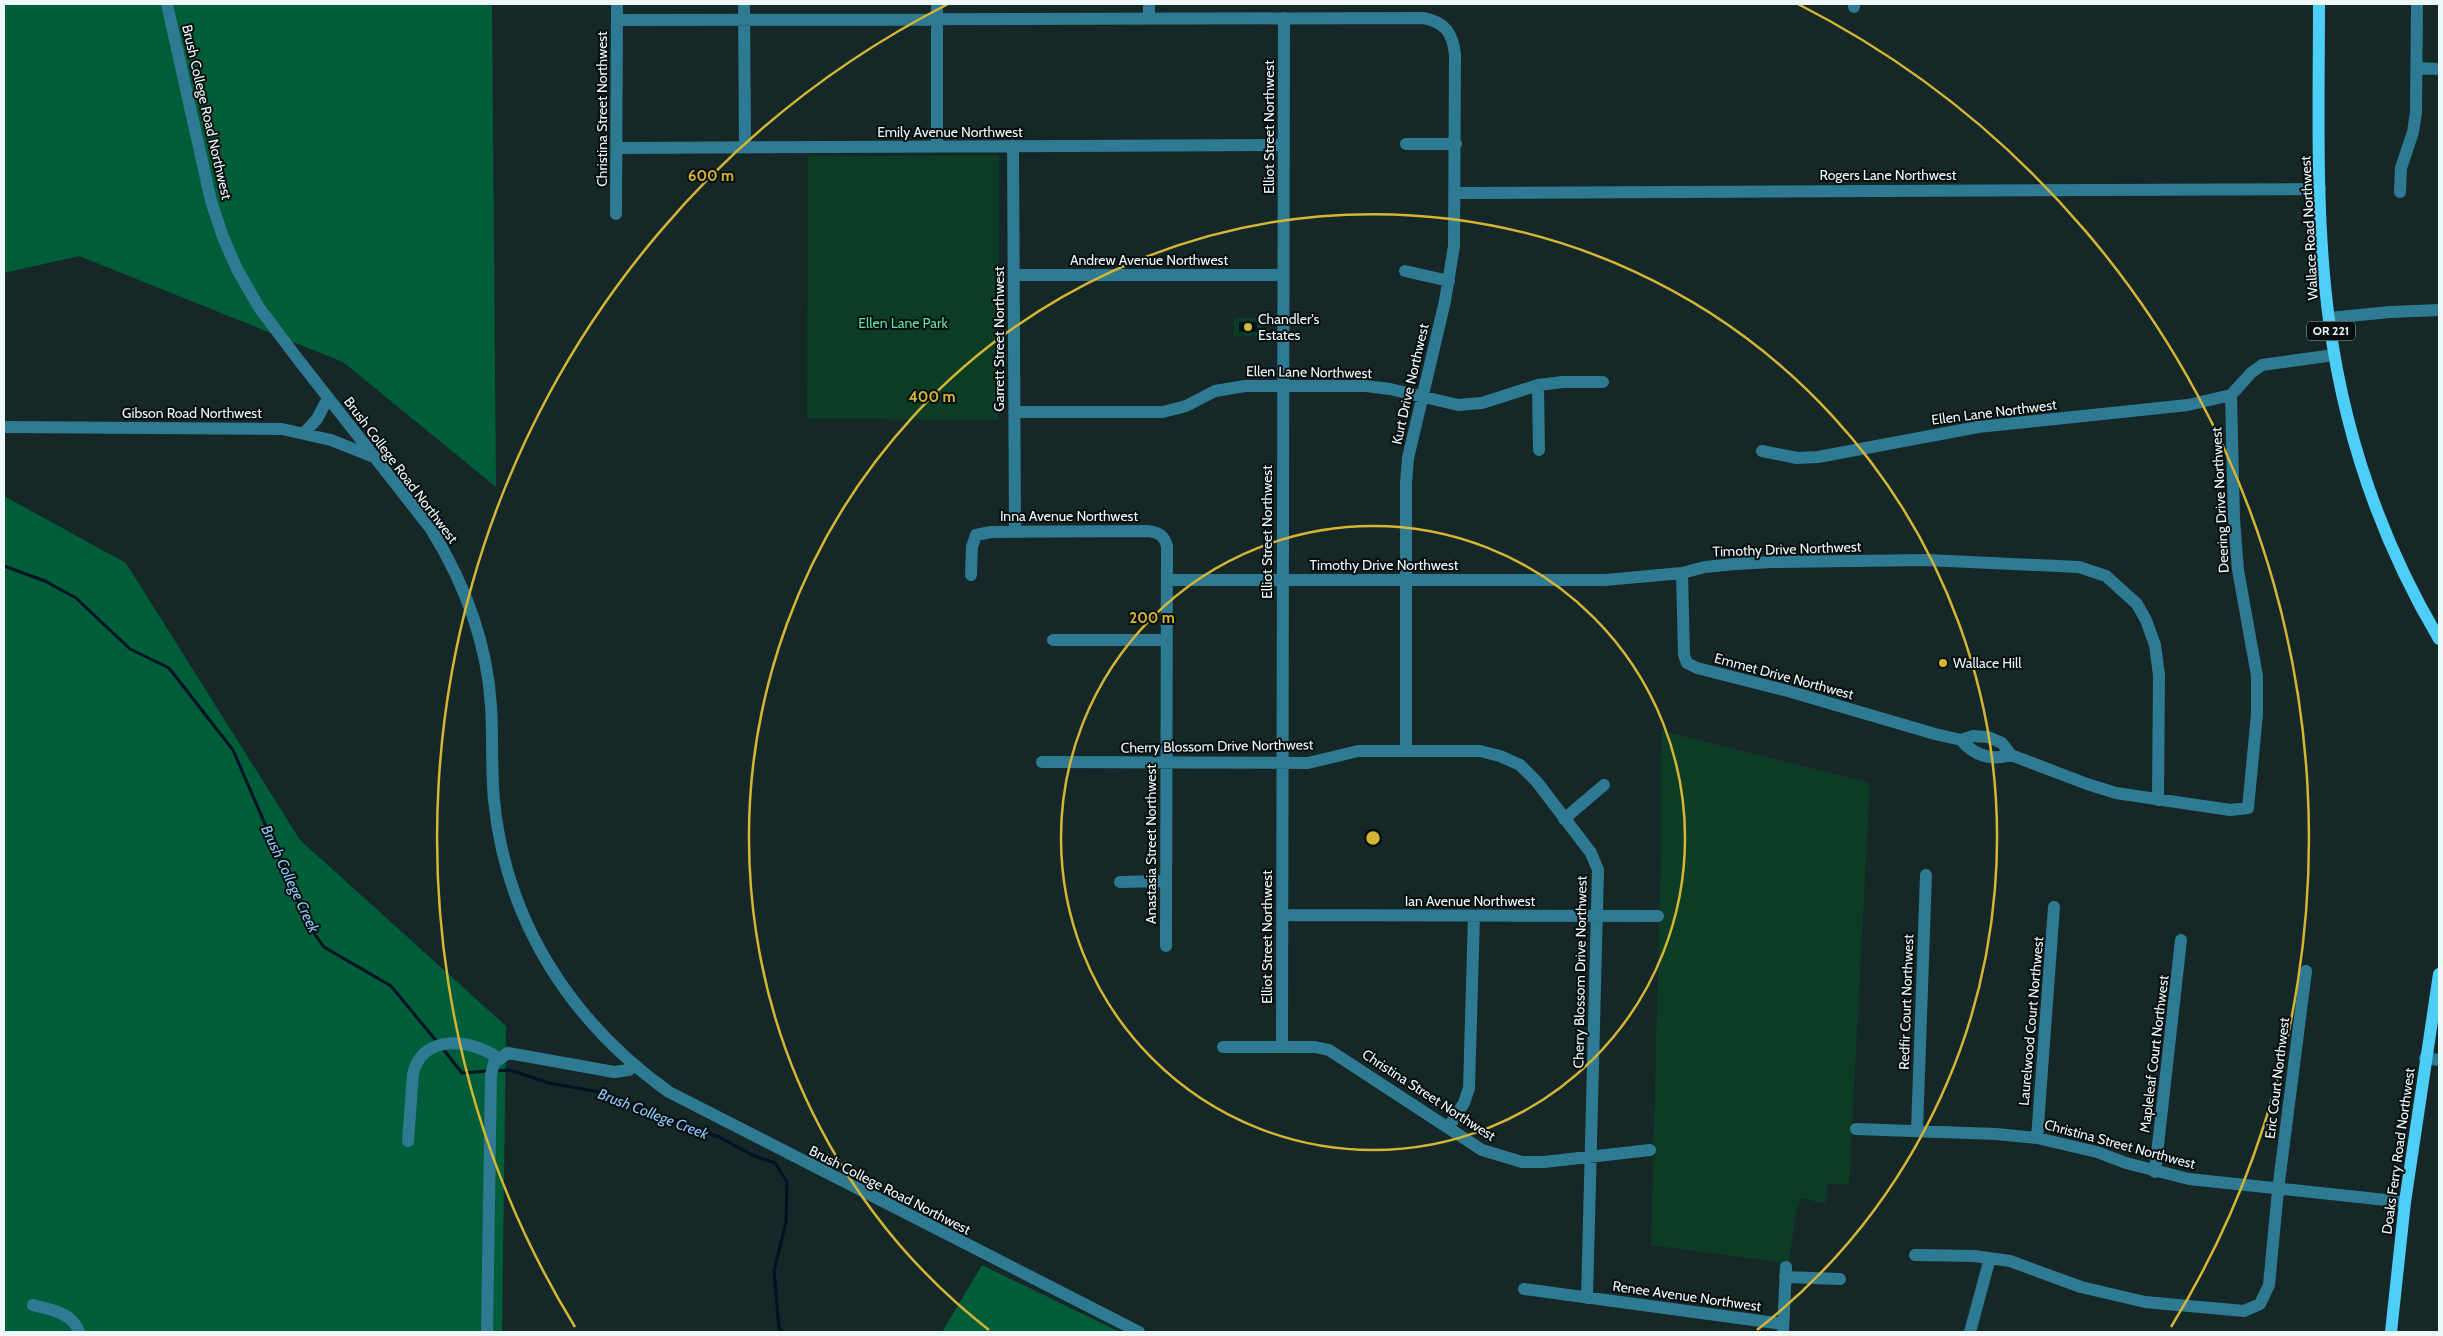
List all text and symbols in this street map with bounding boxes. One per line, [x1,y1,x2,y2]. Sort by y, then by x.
street label: Brush College Road Northwest [178,23,236,201]
street label: Christina Street Northwest [593,31,611,187]
street label: Elliot Street Northwest [1260,60,1278,194]
street label: Emily Avenue Northwest [877,123,1023,141]
street label: Wallace Road Northwest [2296,155,2322,301]
street label: Rogers Lane Northwest [1819,166,1957,184]
text: 600 m [688,167,734,185]
street label: Andrew Avenue Northwest [1070,251,1228,269]
street label: Garrett Street Northwest [990,266,1008,412]
place label: Chandler's Estates [1258,310,1320,344]
park label: Ellen Lane Park [858,314,948,332]
marker: Chandler's Estates [1242,321,1254,333]
street label: Kurt Drive Northwest [1387,322,1433,446]
road number: OR 221 [2307,322,2355,341]
street label: Ellen Lane Northwest [1246,362,1372,382]
text: 400 m [909,388,955,406]
street label: Brush College Road Northwest [340,393,462,547]
street label: Ellen Lane Northwest [1930,395,2058,429]
street label: Gibson Road Northwest [122,404,262,422]
street label: Deering Drive Northwest [2207,426,2233,573]
street label: Elliot Street Northwest [1258,465,1276,599]
street label: Inna Avenue Northwest [1000,507,1138,525]
street label: Timothy Drive Northwest [1712,537,1862,561]
street label: Timothy Drive Northwest [1310,556,1459,574]
text: 200 m [1129,609,1175,627]
street label: Emmet Drive Northwest [1712,649,1856,703]
place label: Wallace Hill [1953,654,2022,672]
marker: Wallace Hill [1937,657,1949,669]
street label: Cherry Blossom Drive Northwest [1121,735,1314,757]
street label: Anastasia Street Northwest [1142,764,1160,924]
water label: Brush College Creek [257,822,323,936]
centre of rings [1364,829,1382,847]
street label: Elliot Street Northwest [1258,870,1276,1004]
street label: Cherry Blossom Drive Northwest [1569,875,1591,1068]
street label: Ian Avenue Northwest [1405,892,1535,910]
street label: Redfir Court Northwest [1895,934,1917,1070]
street label: Laurelwood Court Northwest [2015,935,2047,1106]
street label: Mapleleaf Court Northwest [2135,974,2173,1134]
street label: Eric Court Northwest [2261,1016,2293,1140]
street label: Christina Street Northwest [1359,1045,1499,1145]
street label: Doaks Ferry Road Northwest [2377,1066,2419,1235]
water label: Brush College Creek [595,1085,711,1143]
street label: Christina Street Northwest [2042,1115,2198,1173]
street label: Brush College Road Northwest [806,1141,974,1239]
street label: Renee Avenue Northwest [1612,1277,1763,1315]

